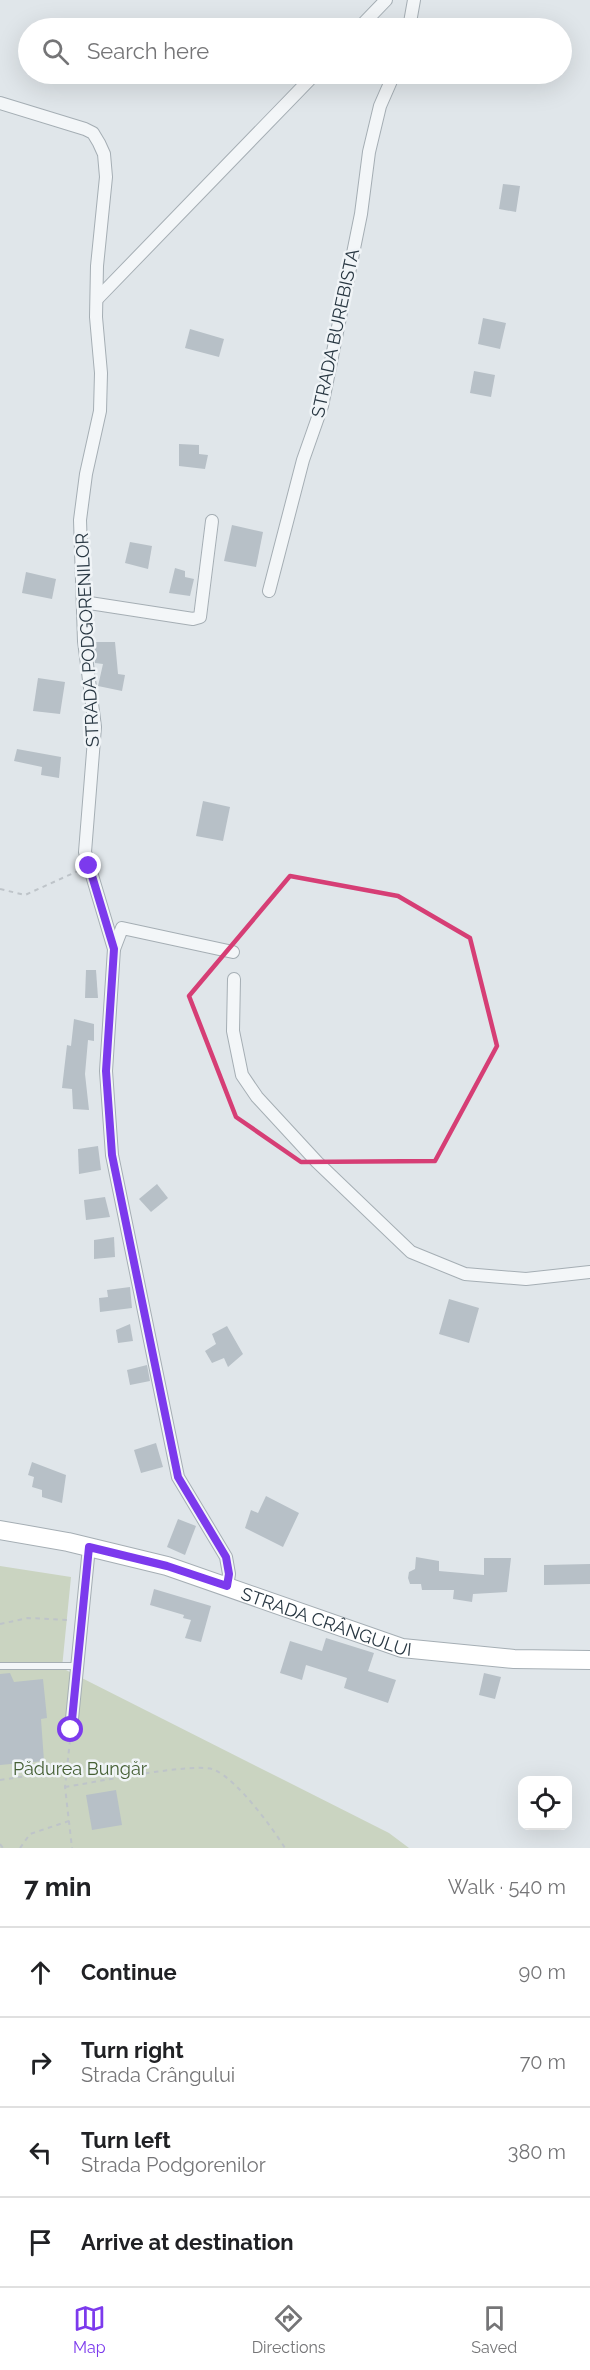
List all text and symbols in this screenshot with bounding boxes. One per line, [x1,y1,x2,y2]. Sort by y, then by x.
search box [18,18,572,84]
icon: search [39,35,72,68]
text: Search here [87,38,209,64]
street label: STRADA BUREBISTA [307,247,363,419]
street label: STRADA PODGORENILOR [71,532,103,748]
route end [75,852,101,878]
street label: STRADA CRÂNGULUI [239,1582,413,1660]
route start [57,1716,83,1742]
park label: Pădurea Bungăr [13,1758,148,1779]
map controls [518,1776,572,1830]
button: locate [518,1776,572,1830]
text: 7 min [24,1872,91,1902]
text: Walk · 540 m [448,1875,566,1899]
icon: ahead [24,1956,57,1989]
text: Continue [81,1959,177,1985]
text: 90 m [519,1960,566,1984]
text: Turn right [81,2037,184,2063]
icon: right [24,2046,57,2079]
text: 70 m [520,2050,566,2074]
text: Strada Crângului [81,2063,235,2087]
text: Turn left [81,2127,171,2153]
icon: left [24,2136,57,2169]
text: 380 m [508,2140,566,2164]
text: Strada Podgorenilor [81,2153,266,2177]
icon: arrive [24,2226,57,2259]
text: Arrive at destination [81,2229,294,2255]
tab: Map [73,2302,106,2357]
tab: Directions [252,2302,326,2357]
tab: Saved [471,2302,517,2357]

